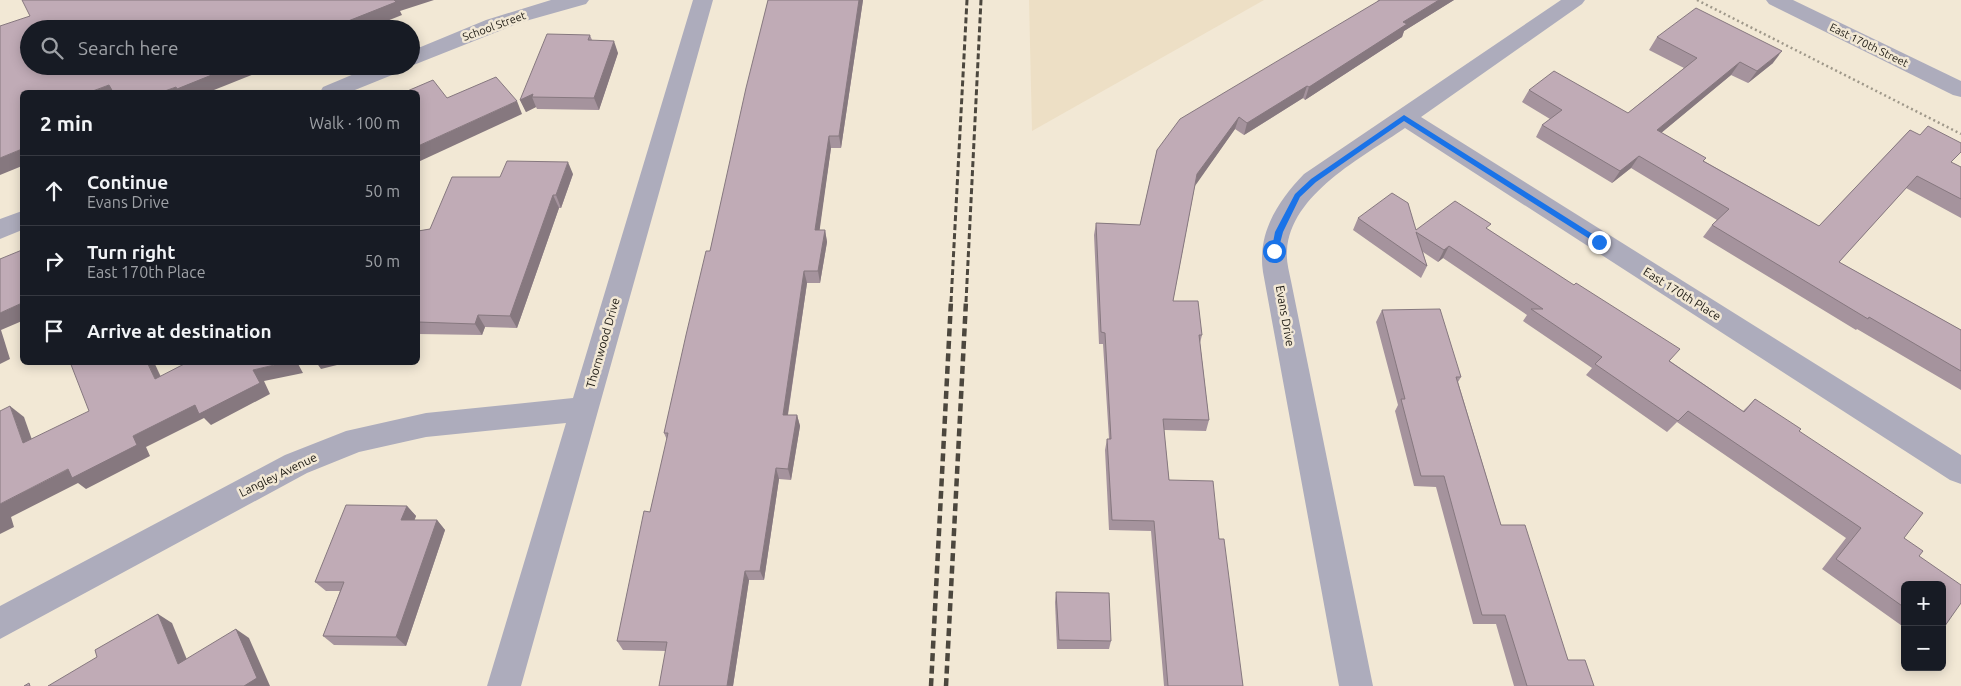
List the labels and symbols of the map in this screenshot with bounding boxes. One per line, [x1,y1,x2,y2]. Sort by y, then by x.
street label: School Street [461,9,528,43]
street label: East 170th Street [1828,21,1911,70]
route end [1588,231,1611,254]
route start [1263,240,1286,263]
street label: East 170th Place [1641,265,1723,323]
street label: Evans Drive [1274,284,1297,347]
street label: Thornwood Drive [583,296,622,390]
street label: Langley Avenue [237,450,319,499]

